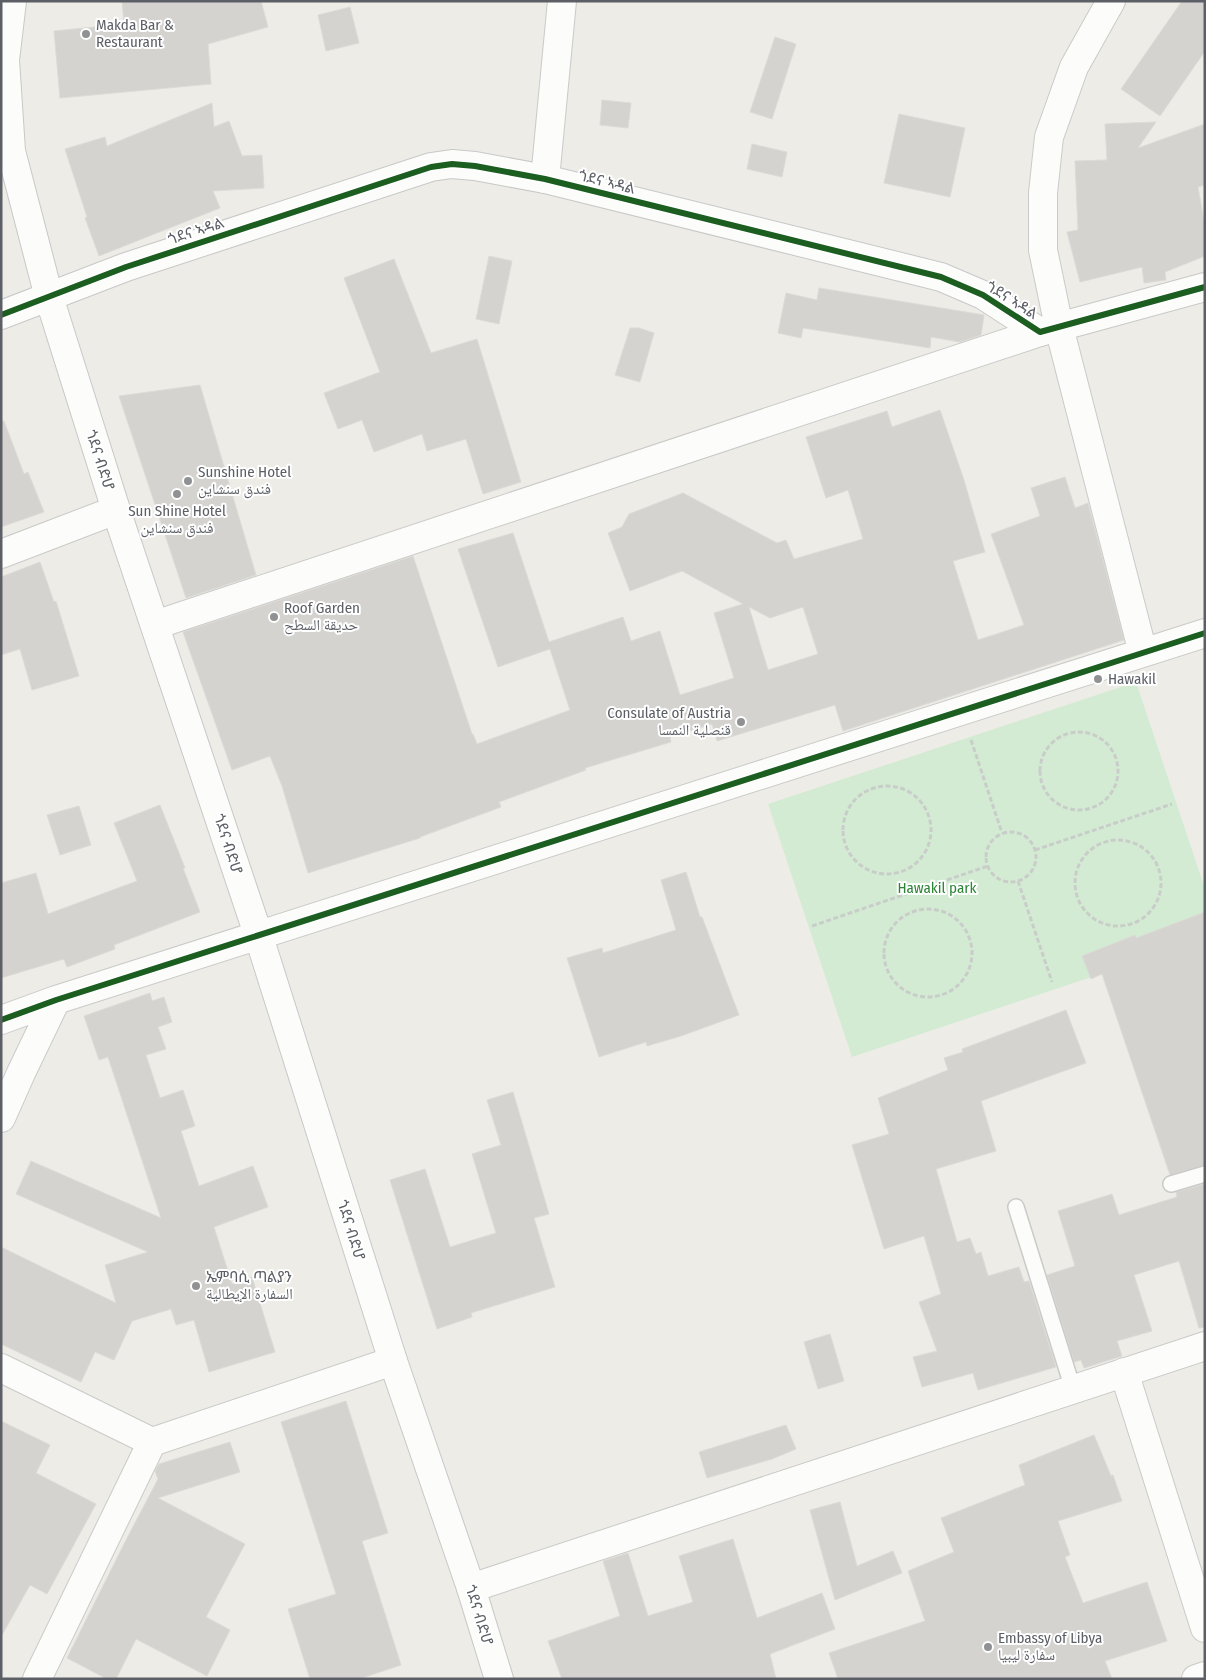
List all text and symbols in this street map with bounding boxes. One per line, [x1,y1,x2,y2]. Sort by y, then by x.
place label: Makda Bar & Restaurant [96,16,174,51]
marker: Makda Bar & Restaurant [80,28,92,40]
street label: ጎደና ኣዳል [577,166,637,198]
street label: ጎደና ኣዳል [166,214,226,248]
street label: ጎደና ኣዳል [983,277,1041,323]
street label: ጎደና ብድሆ [82,428,118,493]
place label: Sunshine Hotel فندق سنشاين [198,463,291,499]
marker: Sunshine Hotel فندق سنشاين [182,475,194,487]
marker: Sun Shine Hotel فندق سنشاين [171,488,183,500]
place label: Sun Shine Hotel فندق سنشاين [128,502,226,538]
place label: Roof Garden حديقة السطح [284,599,360,635]
marker: Roof Garden حديقة السطح [268,611,280,623]
place label: Hawakil [1108,670,1156,688]
marker: Hawakil [1092,673,1104,685]
place label: Consulate of Austria قنصلية النمسا [607,704,731,739]
marker: Consulate of Austria قنصلية النمسا [735,716,747,728]
street label: ጎደና ብድሆ [210,812,246,877]
park label: Hawakil park [897,879,977,897]
street label: ጎደና ብድሆ [333,1198,369,1263]
place label: ኤምባሲ ጣልያን السفارة الإيطالية [206,1268,293,1303]
marker: ኤምባሲ ጣልያን السفارة الإيطالية [190,1280,202,1292]
street label: ጎደና ብድሆ [461,1583,497,1648]
place label: Embassy of Libya سفارة ليبيا [998,1629,1102,1664]
marker: Embassy of Libya سفارة ليبيا [982,1641,994,1653]

